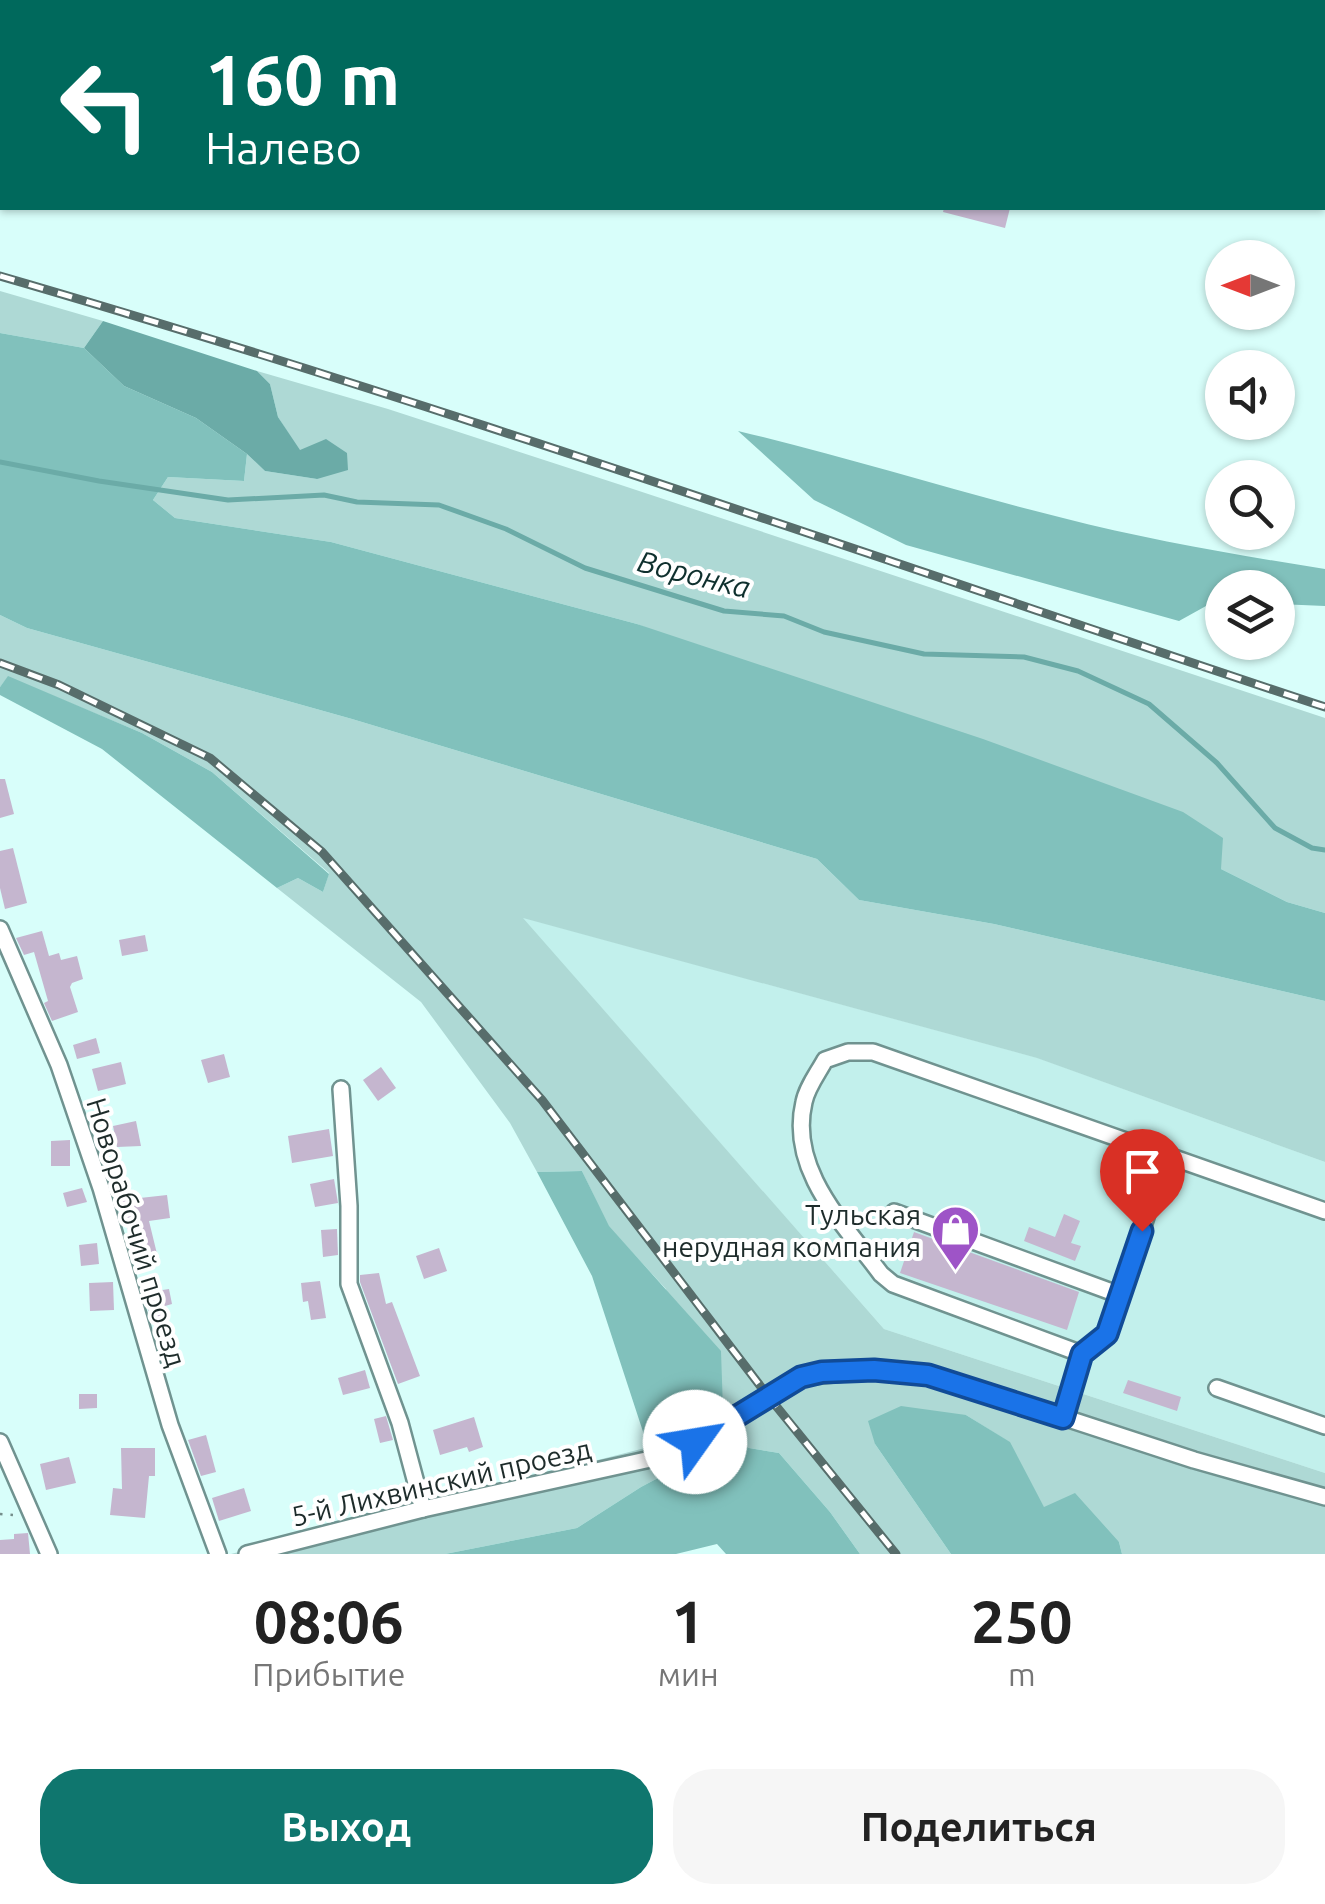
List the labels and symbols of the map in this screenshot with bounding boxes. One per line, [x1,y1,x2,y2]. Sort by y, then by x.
north arrow [1205,240,1295,330]
water label: Воронка [634,544,754,604]
street label: Новорабочий проезд [81,1094,193,1370]
pin [1100,1129,1185,1232]
place label: Тульская нерудная компания [662,1199,921,1262]
shop icon: Тульская нерудная компания [930,1204,982,1272]
position arrow [643,1390,747,1494]
street label: 5-й Лихвинский проезд [288,1432,594,1532]

